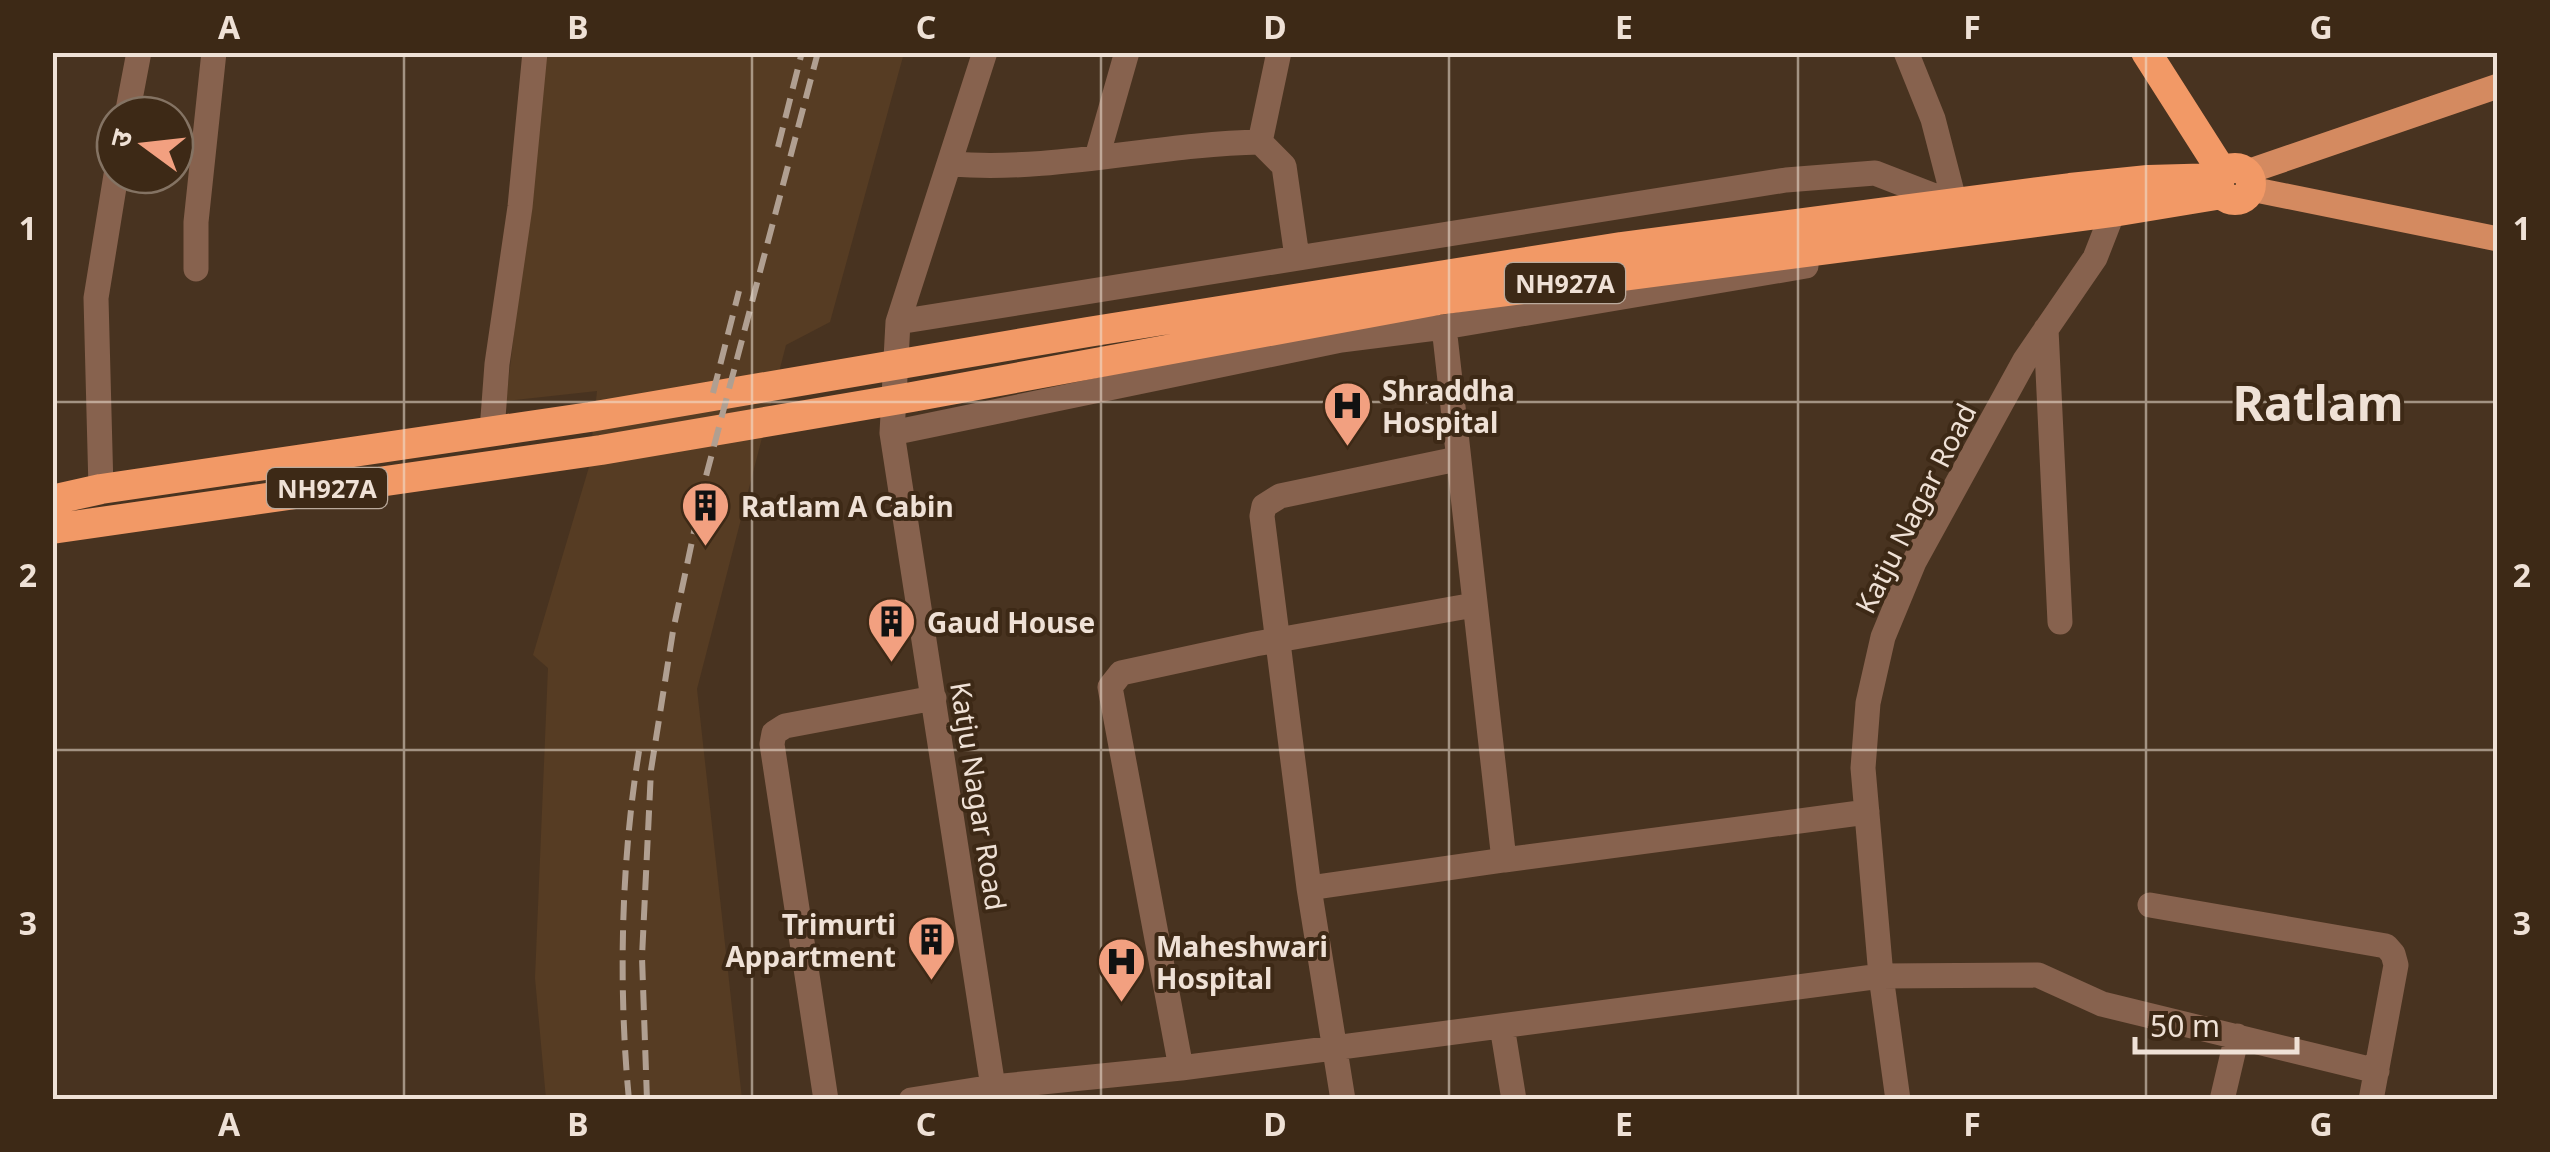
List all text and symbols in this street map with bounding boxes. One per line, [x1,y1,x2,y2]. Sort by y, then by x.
text: A [218,5,241,48]
text: B [567,5,589,48]
text: C [916,5,936,48]
text: D [1263,5,1287,48]
text: E [1615,5,1633,48]
text: F [1963,5,1981,48]
text: G [2309,5,2333,48]
north arrow [95,95,195,195]
text: उ [99,125,141,151]
text: 1 [19,206,37,249]
text: 1 [2513,206,2531,249]
road number: NH927A [1505,263,1625,303]
district label: Ratlam [2233,370,2403,435]
place label: Shraddha Hospital [1382,371,1515,441]
hospital icon: Shraddha Hospital [1321,380,1373,448]
street label: Katju Nagar Road [1846,396,1984,620]
road number: NH927A [267,468,387,508]
building icon: Ratlam A Cabin [680,480,732,548]
place label: Ratlam A Cabin [741,487,954,525]
text: 2 [19,553,37,596]
text: 2 [2513,553,2531,596]
building icon: Gaud House [866,596,918,664]
place label: Gaud House [927,603,1095,641]
street label: Katju Nagar Road [942,679,1016,913]
text: 3 [19,901,37,944]
text: 3 [2513,901,2531,944]
place label: Trimurti Appartment [725,905,896,975]
building icon: Trimurti Appartment [905,914,957,982]
place label: Maheshwari Hospital [1156,927,1328,997]
hospital icon: Maheshwari Hospital [1095,936,1147,1004]
scale bar [2135,992,2298,1054]
text: 50 m [2150,1005,2220,1046]
text: A [218,1102,241,1145]
text: B [567,1102,589,1145]
text: C [916,1102,936,1145]
text: D [1263,1102,1287,1145]
text: E [1615,1102,1633,1145]
text: F [1963,1102,1981,1145]
text: G [2309,1102,2333,1145]

